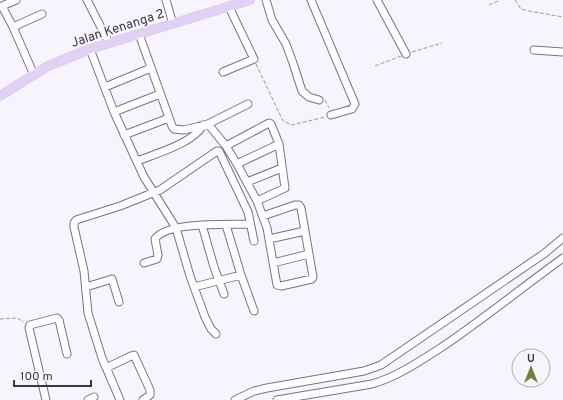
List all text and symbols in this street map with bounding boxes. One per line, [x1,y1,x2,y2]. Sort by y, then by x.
street label: Jalan Kenanga 2 [69,6,167,52]
north arrow [511,348,551,388]
text: U [527,352,535,366]
scale bar [14,362,91,388]
text: 100 m [20,369,53,385]

